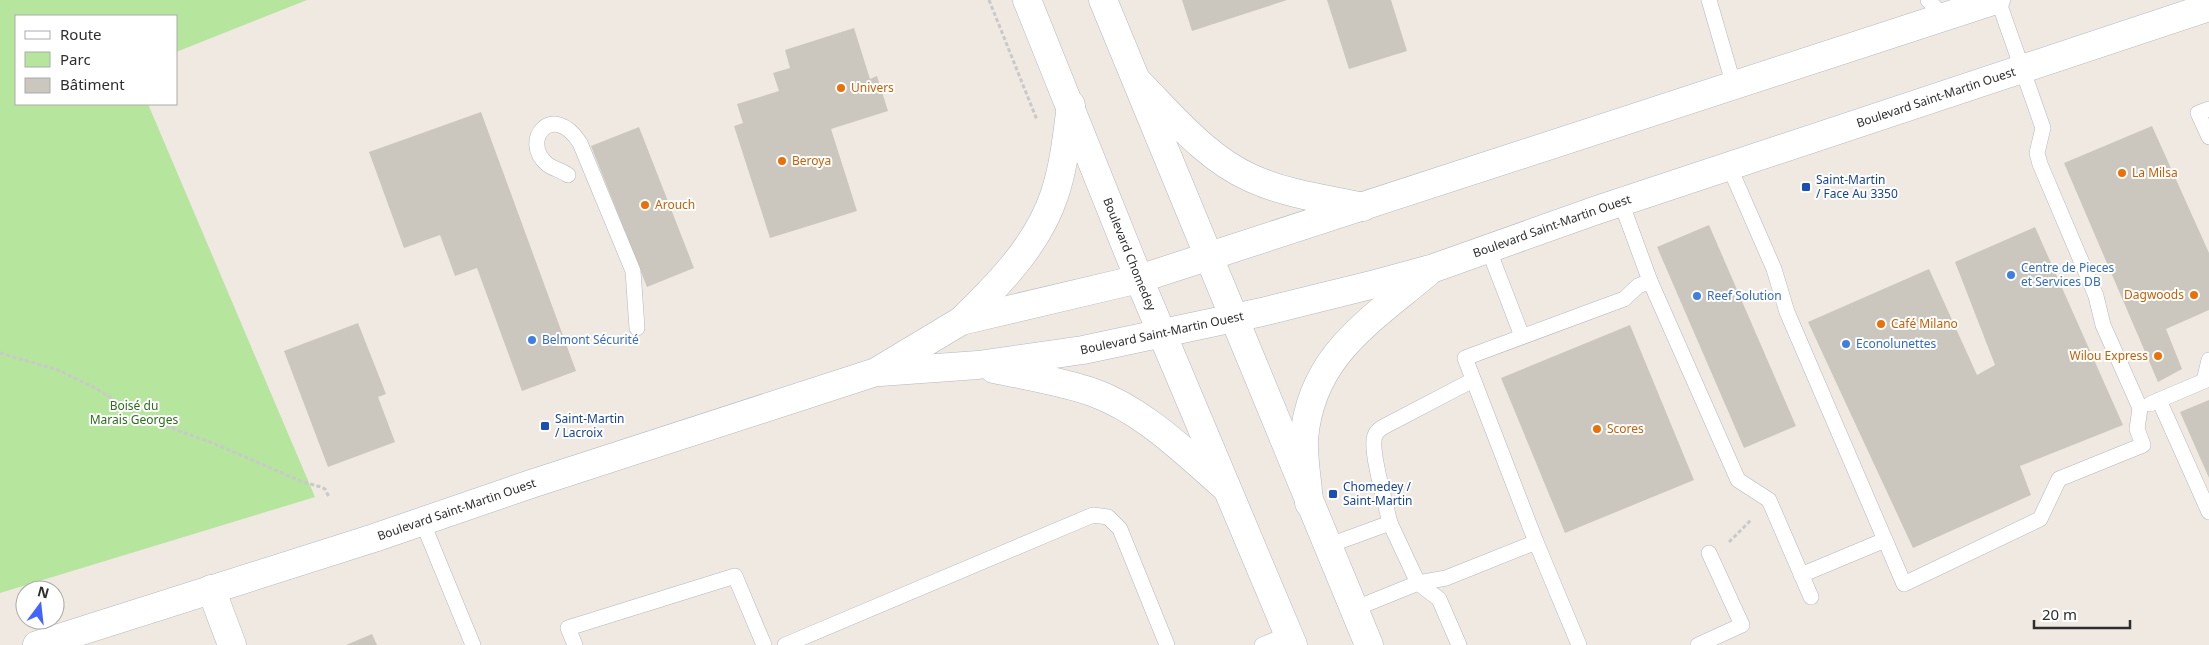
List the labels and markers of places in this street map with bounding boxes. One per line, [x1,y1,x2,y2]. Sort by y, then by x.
place label: Univers [851,79,894,96]
marker: Univers [835,82,847,94]
place label: Beroya [792,152,831,169]
marker: Beroya [776,155,788,167]
place label: La Milsa [2132,164,2178,181]
marker: La Milsa [2116,167,2128,179]
place label: Saint-Martin / Face Au 3350 [1816,171,1898,202]
marker: Saint-Martin / Face Au 3350 [1800,181,1812,193]
place label: Arouch [655,196,695,213]
marker: Arouch [639,199,651,211]
place label: Centre de Pieces et Services DB [2021,259,2115,290]
marker: Centre de Pieces et Services DB [2005,269,2017,281]
place label: Dagwoods [2124,286,2184,303]
place label: Reef Solution [1707,287,1782,304]
marker: Dagwoods [2188,289,2200,301]
marker: Reef Solution [1691,290,1703,302]
place label: Café Milano [1891,315,1958,332]
marker: Café Milano [1875,318,1887,330]
place label: Belmont Sécurité [542,331,639,348]
marker: Belmont Sécurité [526,334,538,346]
place label: Econolunettes [1856,335,1936,352]
marker: Econolunettes [1840,338,1852,350]
place label: Wilou Express [2069,347,2148,364]
marker: Wilou Express [2152,350,2164,362]
place label: Saint-Martin / Lacroix [555,410,624,441]
marker: Saint-Martin / Lacroix [539,420,551,432]
place label: Scores [1607,420,1644,437]
marker: Scores [1591,423,1603,435]
place label: Chomedey / Saint-Martin [1343,478,1412,509]
marker: Chomedey / Saint-Martin [1327,488,1339,500]

